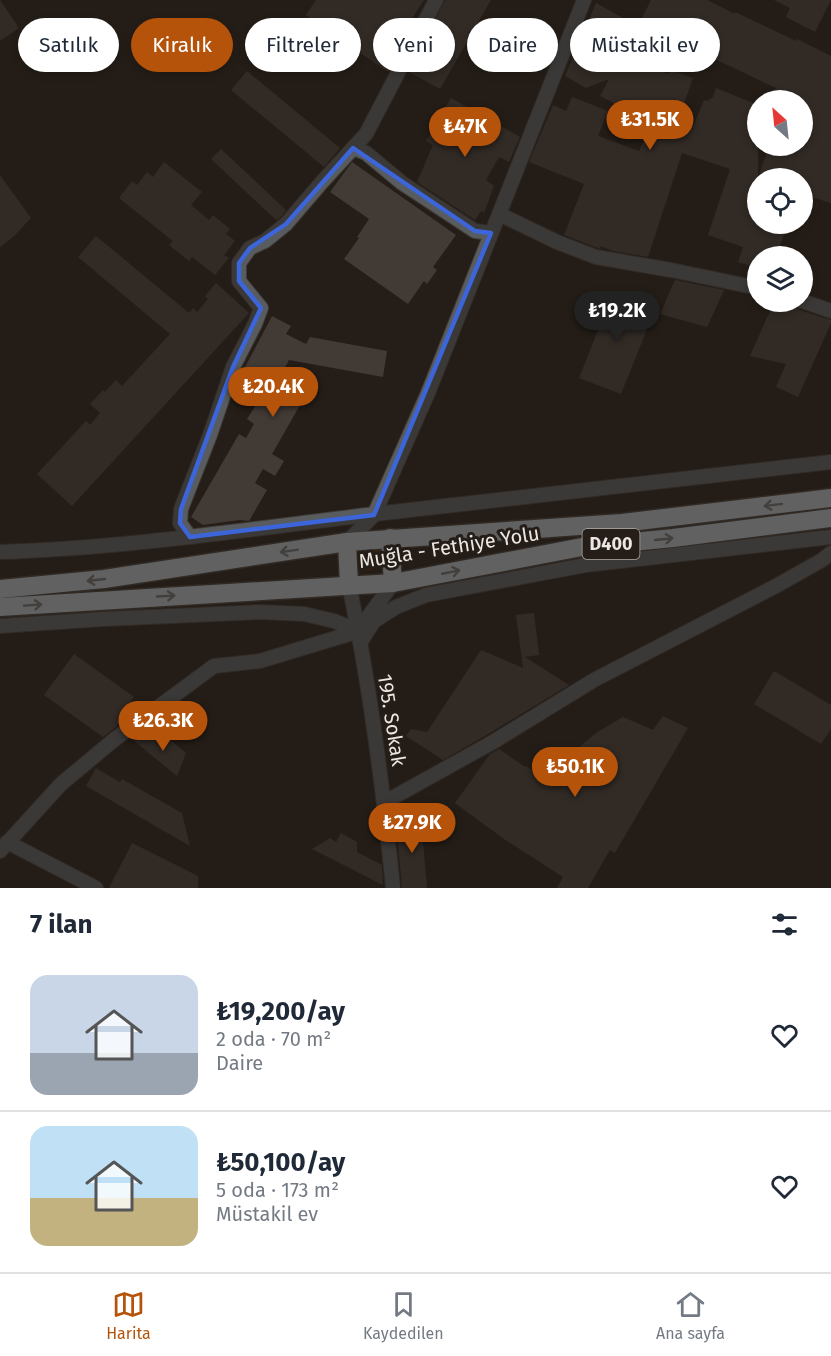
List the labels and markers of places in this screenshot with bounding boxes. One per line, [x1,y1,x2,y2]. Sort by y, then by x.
pin: ₺31.5K [601,100,699,151]
pin: ₺47K [429,107,501,158]
pin: ₺19.2K [568,291,666,342]
pin: ₺20.4K [224,367,322,418]
pin: ₺26.3K [114,701,212,752]
pin: ₺50.1K [526,747,624,798]
pin: ₺27.9K [363,803,461,854]

